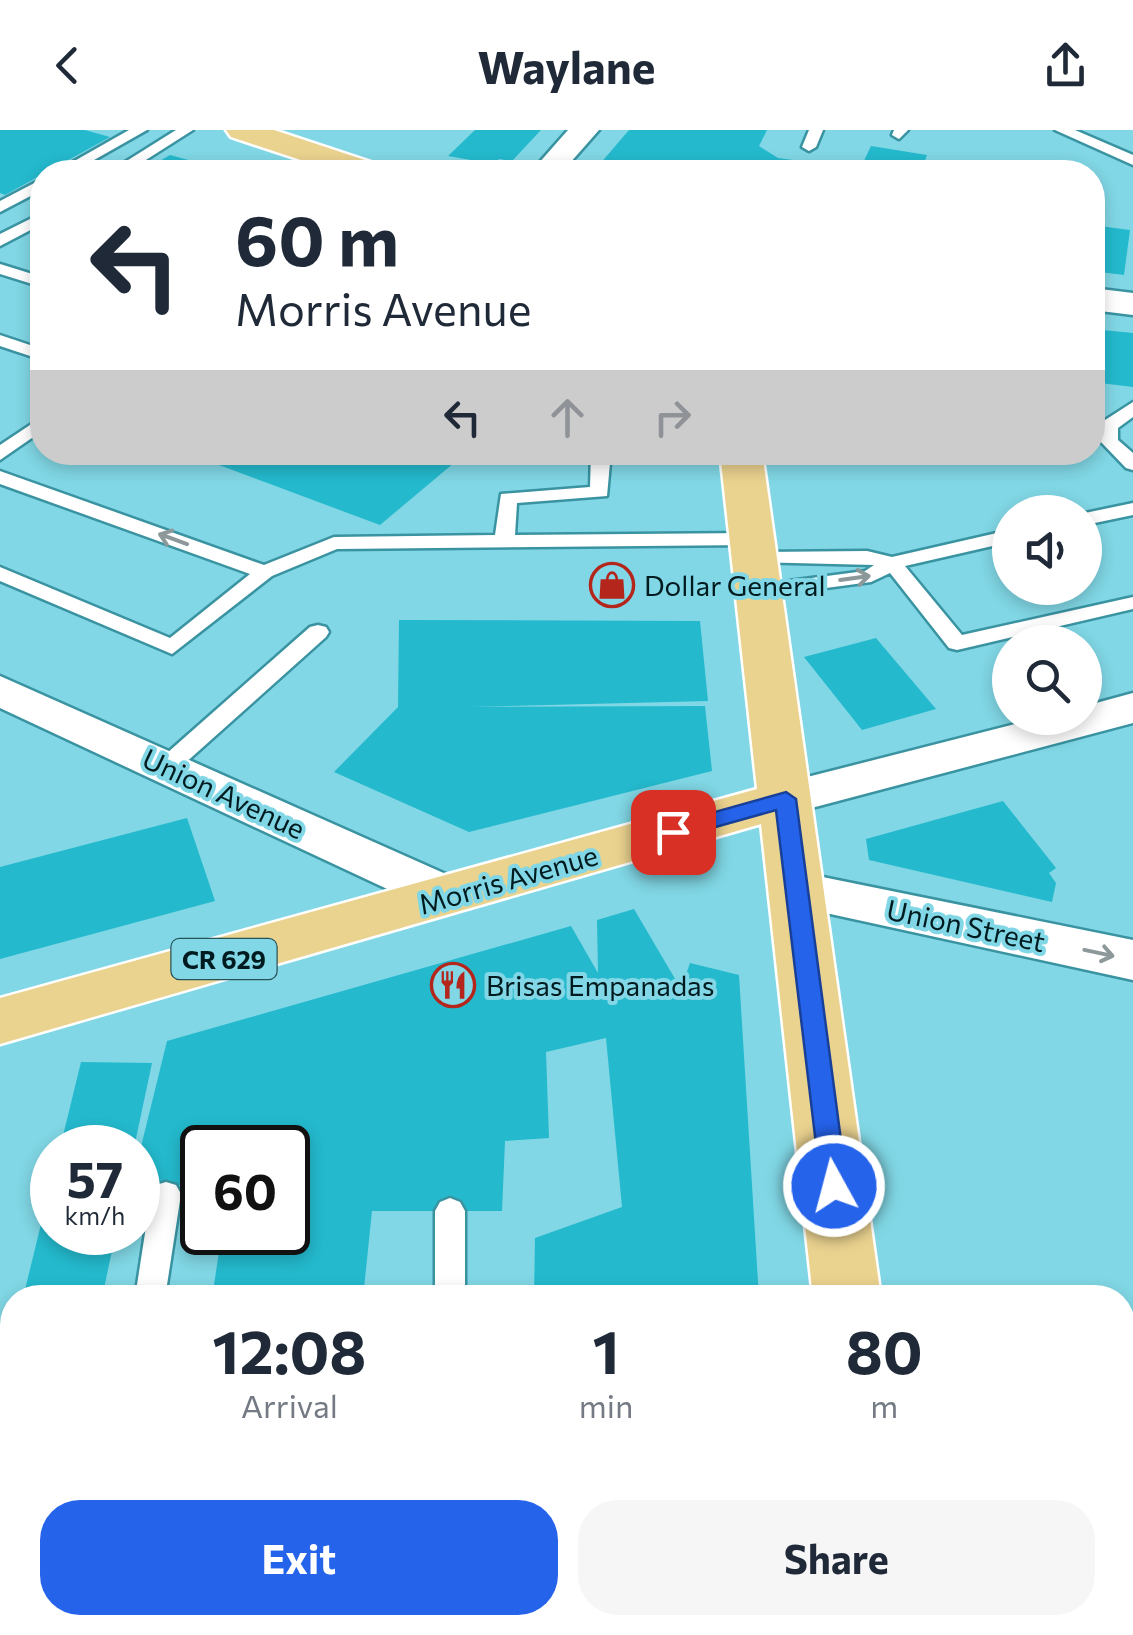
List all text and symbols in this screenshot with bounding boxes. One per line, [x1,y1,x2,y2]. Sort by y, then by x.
icon: back [40,38,95,93]
text: Waylane [477,38,656,93]
icon: share [1038,38,1093,93]
text: 60 m [235,195,399,280]
icon: left [70,200,200,330]
text: Morris Avenue [235,280,531,335]
icon: left [435,390,490,445]
icon: ahead [540,390,595,445]
icon: right [645,390,700,445]
map controls [992,495,1102,735]
button: sound [992,495,1102,605]
one-way arrow [158,529,189,547]
shop icon: Dollar General [589,562,635,608]
place label: Dollar General [644,568,826,602]
one-way arrow [838,569,870,587]
button: search [992,625,1102,735]
street label: Union Avenue [137,741,311,845]
pin [631,790,716,875]
icon: arrive [646,805,701,860]
street label: Morris Avenue [415,837,601,921]
street label: Union Street [884,892,1048,958]
road number: CR 629 [172,939,276,979]
one-way arrow [1082,945,1114,964]
restaurant icon: Brisas Empanadas [430,962,476,1008]
place label: Brisas Empanadas [486,968,714,1002]
speed limit sign: 60 [180,1125,310,1255]
position arrow [782,1134,886,1238]
text: 57 [67,1147,123,1208]
text: km/h [65,1200,125,1230]
text: 12:08 [212,1313,366,1386]
text: 1 [592,1313,620,1386]
text: 80 [846,1313,923,1386]
text: Arrival [241,1385,338,1425]
text: min [579,1385,633,1425]
text: m [870,1385,898,1425]
button: Exit [40,1500,558,1615]
button: Share [578,1500,1095,1615]

